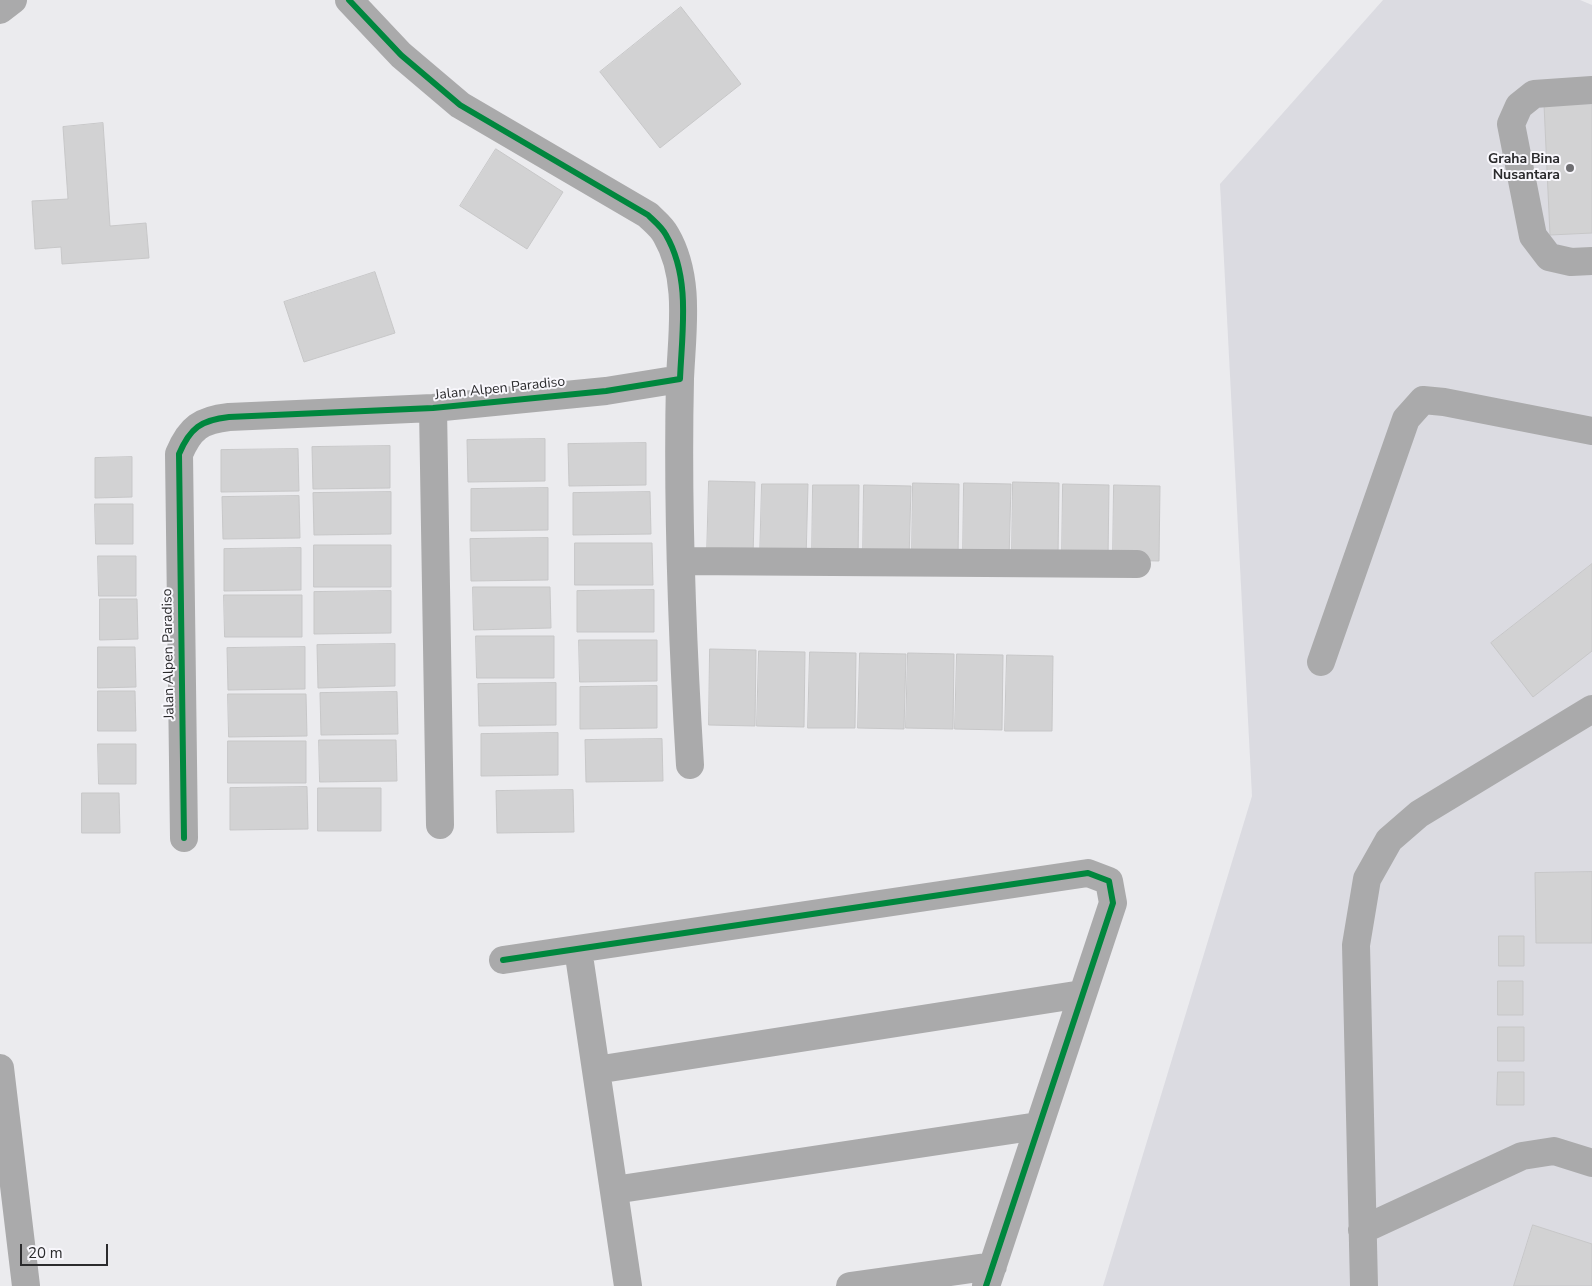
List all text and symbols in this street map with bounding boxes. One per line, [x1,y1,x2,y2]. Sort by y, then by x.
place label: Graha Bina Nusantara [1488,152,1560,184]
marker: Graha Bina Nusantara [1564,162,1576,174]
street label: Jalan Alpen Paradiso [434,374,566,404]
street label: Jalan Alpen Paradiso [159,588,179,720]
scale bar [22,1234,110,1266]
text: 20 m [28,1243,63,1263]

